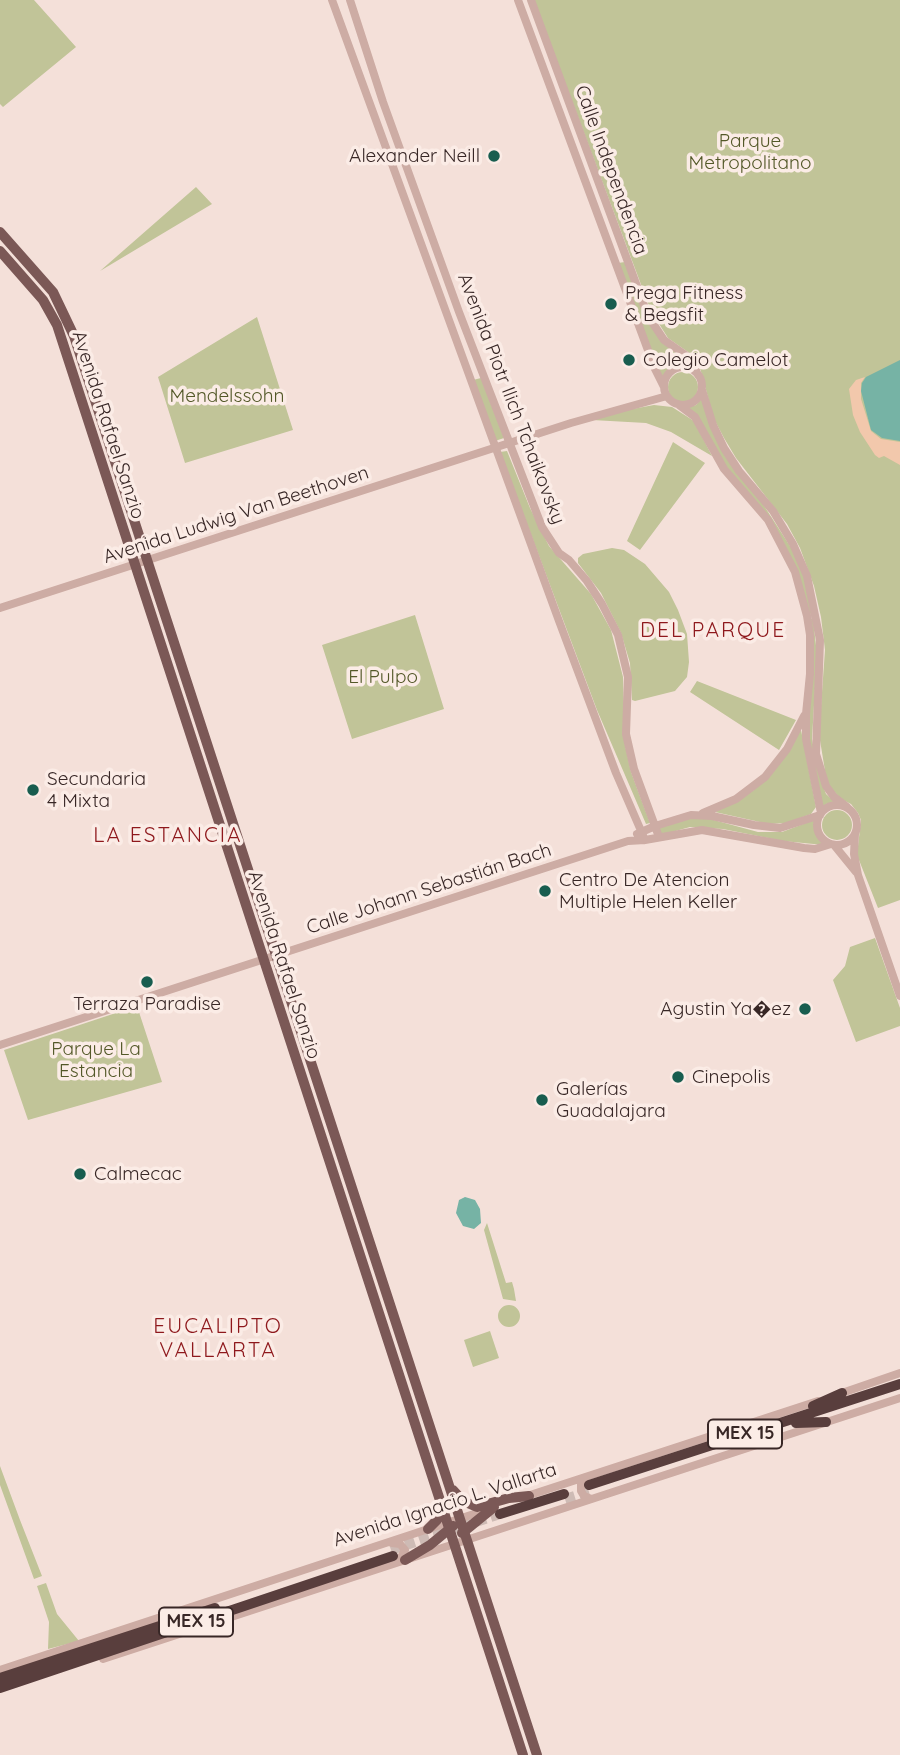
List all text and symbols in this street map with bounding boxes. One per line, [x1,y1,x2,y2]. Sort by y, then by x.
street label: Calle Independencia [570,82,652,258]
park label: Parque Metropolitano [688,130,812,174]
place label: Alexander Neill [349,145,480,167]
marker: Alexander Neill [486,148,502,164]
street label: Avenida Piotr Ilich Tchaikovsky [453,270,569,528]
place label: Prega Fitness & Begsfit [625,282,743,326]
marker: Prega Fitness & Begsfit [603,296,619,312]
street label: Avenida Rafael Sanzio [67,328,149,522]
place label: Colegio Camelot [643,349,788,371]
marker: Colegio Camelot [621,352,637,368]
park label: Mendelssohn [169,385,285,407]
street label: Avenida Ludwig Van Beethoven [100,461,372,569]
district label: DEL PARQUE [641,618,785,644]
park label: El Pulpo [348,666,418,688]
place label: Secundaria 4 Mixta [47,768,146,812]
marker: Secundaria 4 Mixta [25,782,41,798]
district label: LA ESTANCIA [95,823,241,849]
street label: Calle Johann Sebastián Bach [304,839,554,939]
street label: Avenida Rafael Sanzio [243,868,325,1062]
place label: Centro De Atencion Multiple Helen Keller [559,869,737,913]
marker: Centro De Atencion Multiple Helen Keller [537,883,553,899]
marker: Terraza Paradise [139,974,155,990]
place label: Terraza Paradise [73,993,221,1015]
place label: Agustin Ya�ez [660,998,791,1020]
marker: Agustin Ya�ez [797,1001,813,1017]
park label: Parque La Estancia [51,1038,141,1082]
place label: Cinepolis [692,1066,771,1088]
marker: Cinepolis [670,1069,686,1085]
place label: Galerías Guadalajara [556,1078,666,1122]
marker: Galerías Guadalajara [534,1092,550,1108]
place label: Calmecac [94,1163,182,1185]
marker: Calmecac [72,1166,88,1182]
district label: EUCALIPTO VALLARTA [154,1314,282,1364]
road number: MEX 15 [708,1420,782,1448]
street label: Avenida Ignacio L. Vallarta [330,1458,560,1552]
road number: MEX 15 [159,1608,233,1637]

